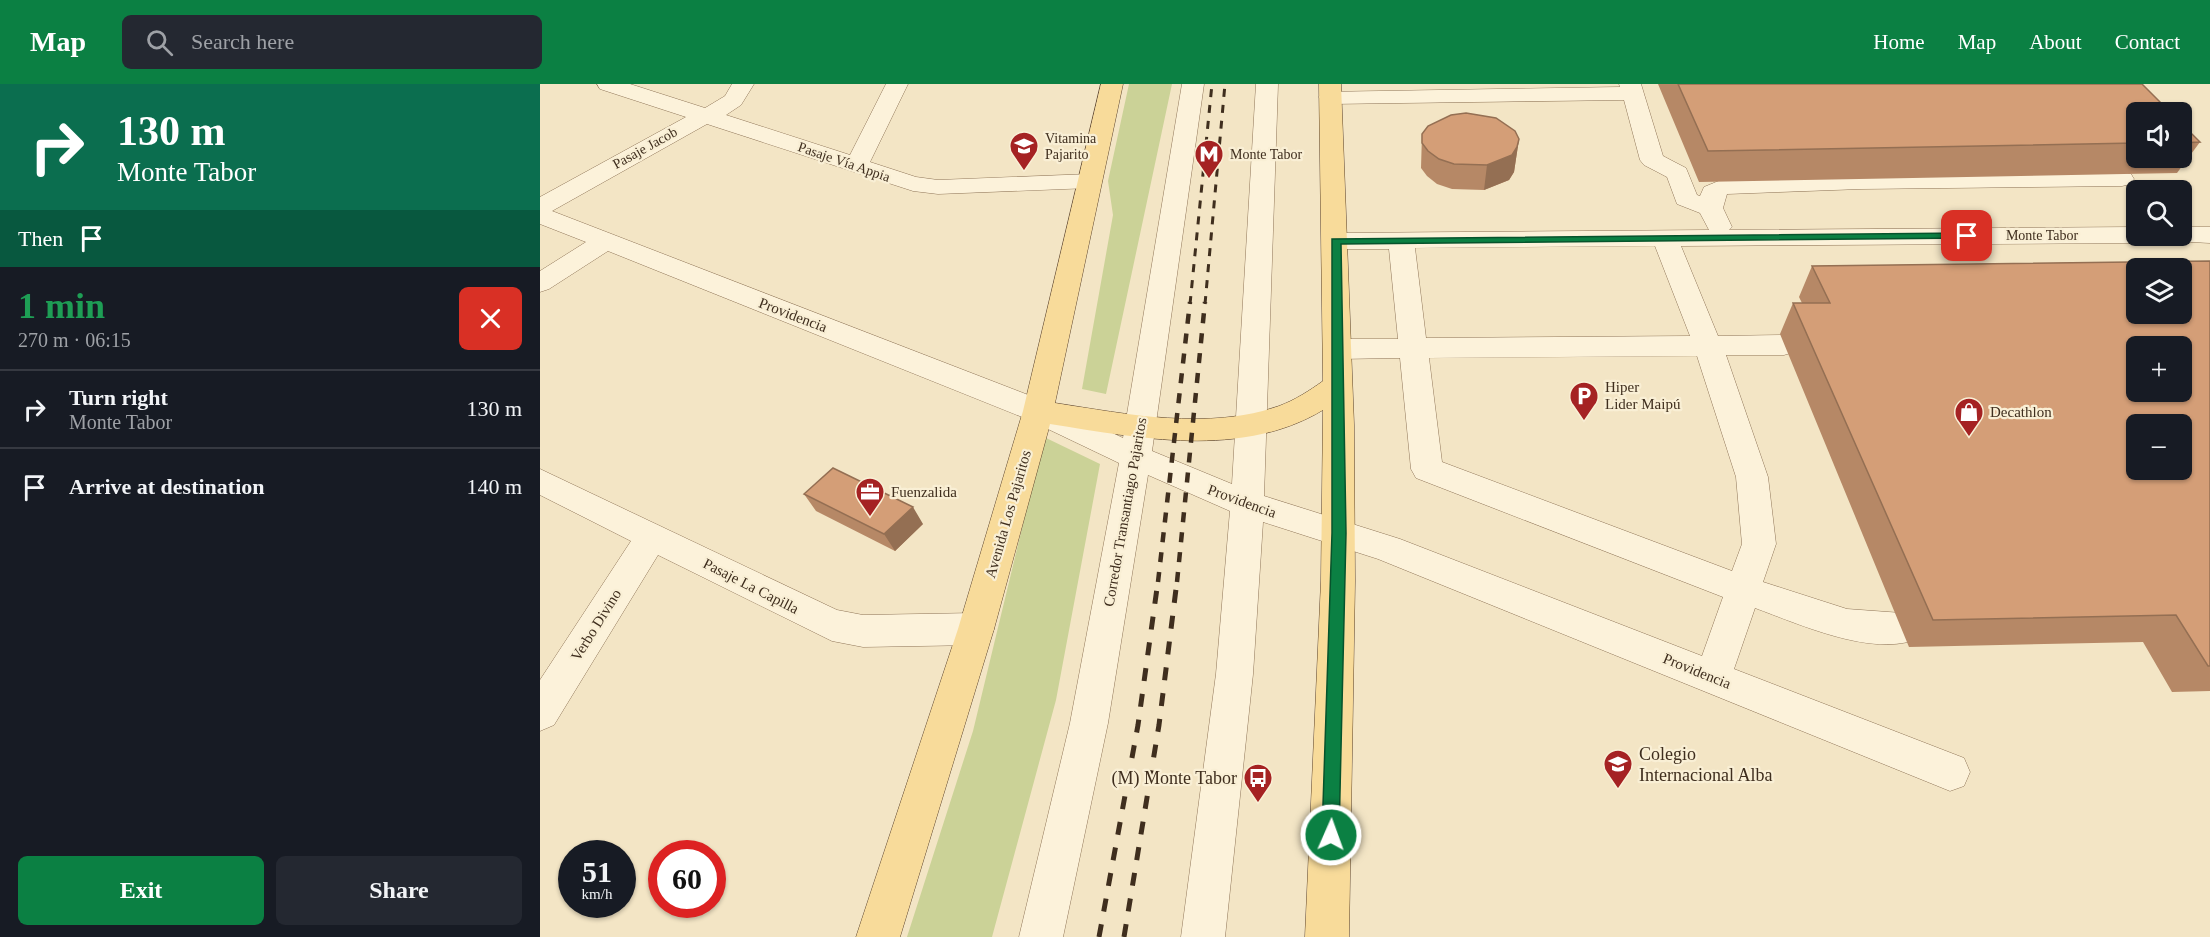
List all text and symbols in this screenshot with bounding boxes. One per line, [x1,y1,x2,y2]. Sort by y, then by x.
search box [122,15,542,69]
text: Map [30,26,86,57]
icon: search [143,26,176,59]
text: Search here [191,29,294,54]
text: Home [1873,30,1925,54]
text: Map [1958,30,1996,54]
text: About [2029,30,2082,54]
text: Contact [2115,30,2180,54]
map controls [2126,102,2192,480]
button: sound [2126,102,2192,168]
icon: right [18,108,96,186]
text: 130 m [117,108,226,154]
street label: Pasaje Jacob [610,124,680,172]
school or university icon: Vitamina Pajarito [1008,130,1040,172]
place label: Vitamina Pajarito [1045,131,1097,162]
metro station icon: Monte Tabor [1193,138,1225,180]
street label: Pasaje Vía Appia [796,139,893,185]
place label: Monte Tabor [1230,147,1303,162]
text: Monte Tabor [117,157,256,187]
button: search [2126,180,2192,246]
pin [1941,210,1992,261]
icon: arrive [1950,219,1983,252]
icon: arrive [75,222,108,255]
text: Then [18,226,63,251]
street label: Monte Tabor [2006,228,2078,243]
button: layers [2126,258,2192,324]
text: 1 min [18,286,105,326]
button: close [459,287,522,350]
street label: Providencia [757,295,830,335]
text: 270 m · 06:15 [18,329,131,351]
button: + [2126,336,2192,402]
place label: Hiper Lider Maipú [1605,379,1681,412]
parking icon: Hiper Lider Maipú [1568,380,1600,422]
text: Turn right [69,385,168,410]
icon: right [18,393,51,426]
text: 130 m [466,396,522,421]
shop icon: Decathlon [1953,396,1985,438]
place label: Decathlon [1990,404,2052,420]
text: Monte Tabor [69,411,172,433]
button: − [2126,414,2192,480]
street label: Corredor Transantiago Pajaritos [1100,416,1150,608]
street label: Avenida Los Pajaritos [982,448,1034,580]
icon: arrive [18,471,51,504]
text: Arrive at destination [69,474,265,499]
text: 140 m [466,474,522,499]
office icon: Fuenzalida [854,476,886,518]
street label: Providencia [1206,481,1279,521]
place label: Fuenzalida [891,484,957,500]
street label: Pasaje La Capilla [701,555,802,617]
street label: Verbo Divino [568,586,624,664]
street label: Providencia [1661,650,1734,692]
place label: Colegio Internacional Alba [1639,744,1772,785]
school or university icon: Colegio Internacional Alba [1602,748,1634,790]
bus stop icon: (M) Monte Tabor [1242,762,1274,804]
place label: (M) Monte Tabor [1112,768,1237,789]
position arrow [1299,803,1363,867]
speed limit sign: 60 [648,840,726,918]
text: 51 [582,855,612,888]
button: Exit [18,856,264,925]
button: Share [276,856,522,925]
text: km/h [582,886,612,902]

